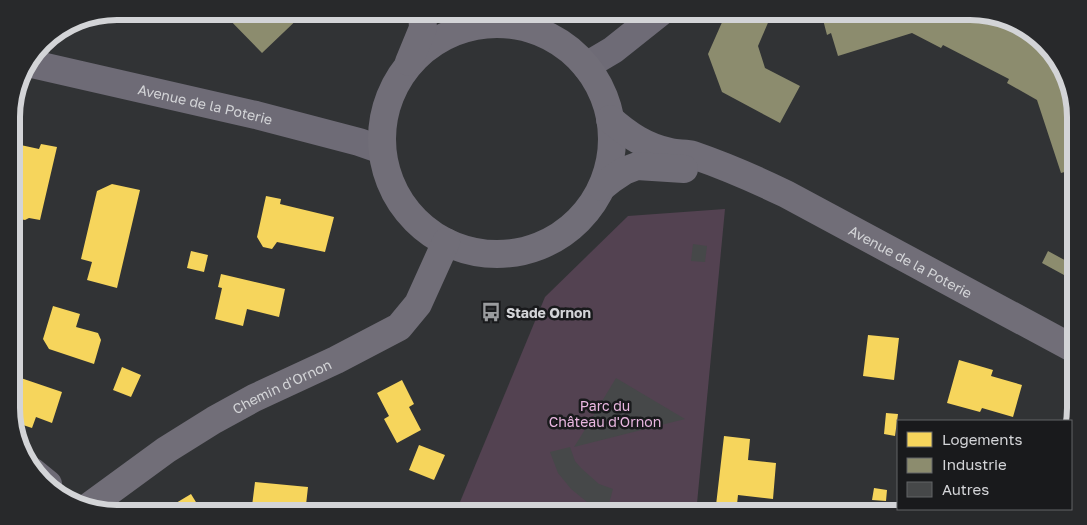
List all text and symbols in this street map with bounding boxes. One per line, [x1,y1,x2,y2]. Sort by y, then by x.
street label: Avenue de la Poterie [136,80,275,128]
street label: Avenue de la Poterie [846,221,975,301]
bus stop icon: Stade Ornon [480,301,502,323]
place label: Stade Ornon [506,304,591,321]
street label: Chemin d'Ornon [229,355,334,417]
park label: Parc du Château d'Ornon [549,397,661,430]
legend [897,420,1072,510]
text: Logements [942,430,1022,448]
text: Industrie [942,455,1007,473]
text: Autres [942,480,989,498]

